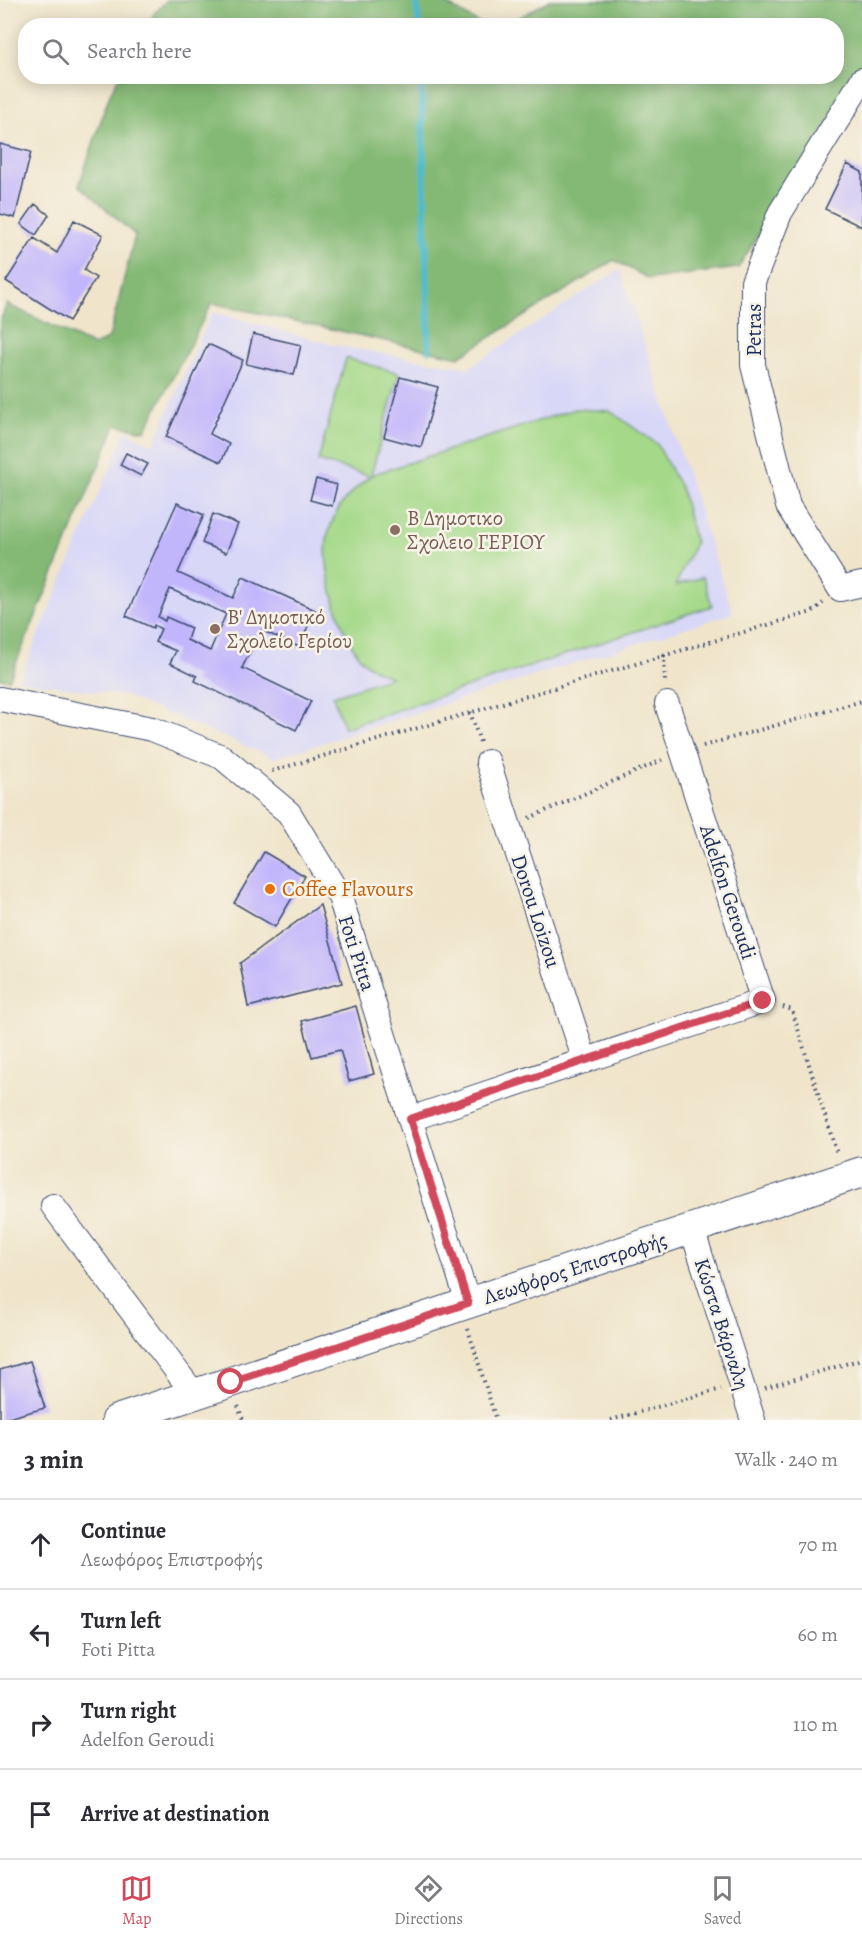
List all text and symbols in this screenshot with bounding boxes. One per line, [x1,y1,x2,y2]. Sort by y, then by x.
search box [18,18,844,84]
icon: search [39,35,72,68]
text: Search here [87,36,192,66]
street label: Petras [740,303,768,357]
place label: Β Δημοτικο Σχολειο ΓΕΡΙΟΥ [407,504,546,556]
marker: Β Δημοτικο Σχολειο ΓΕΡΙΟΥ [388,523,402,537]
place label: Β' Δημοτικό Σχολείο Γερίου [227,603,352,655]
marker: Β' Δημοτικό Σχολείο Γερίου [208,622,222,636]
street label: Adelfon Geroudi [693,820,763,963]
street label: Dorou Loizou [505,851,568,972]
place label: Coffee Flavours [282,875,414,903]
marker: Coffee Flavours [263,882,277,896]
street label: Foti Pitta [332,911,382,995]
route end [749,987,775,1013]
street label: Λεωφόρος Επιστροφής [479,1225,670,1311]
street label: Κώστα Βάρναλη [688,1255,756,1393]
route start [217,1368,243,1394]
text: 3 min [24,1442,84,1477]
text: Walk · 240 m [735,1446,838,1473]
text: Continue [81,1516,166,1546]
icon: ahead [24,1528,57,1561]
text: 70 m [798,1531,838,1558]
text: Λεωφόρος Επιστροφής [81,1546,263,1573]
text: Turn left [81,1606,161,1636]
icon: left [24,1618,57,1651]
text: 60 m [798,1621,838,1648]
text: Foti Pitta [81,1636,155,1663]
text: Turn right [81,1696,177,1726]
icon: right [24,1708,57,1741]
text: 110 m [793,1711,838,1738]
text: Adelfon Geroudi [81,1726,215,1753]
icon: arrive [24,1798,57,1831]
text: Arrive at destination [81,1799,270,1829]
tab: Map [120,1872,153,1930]
tab: Directions [394,1872,463,1930]
tab: Saved [704,1872,742,1930]

